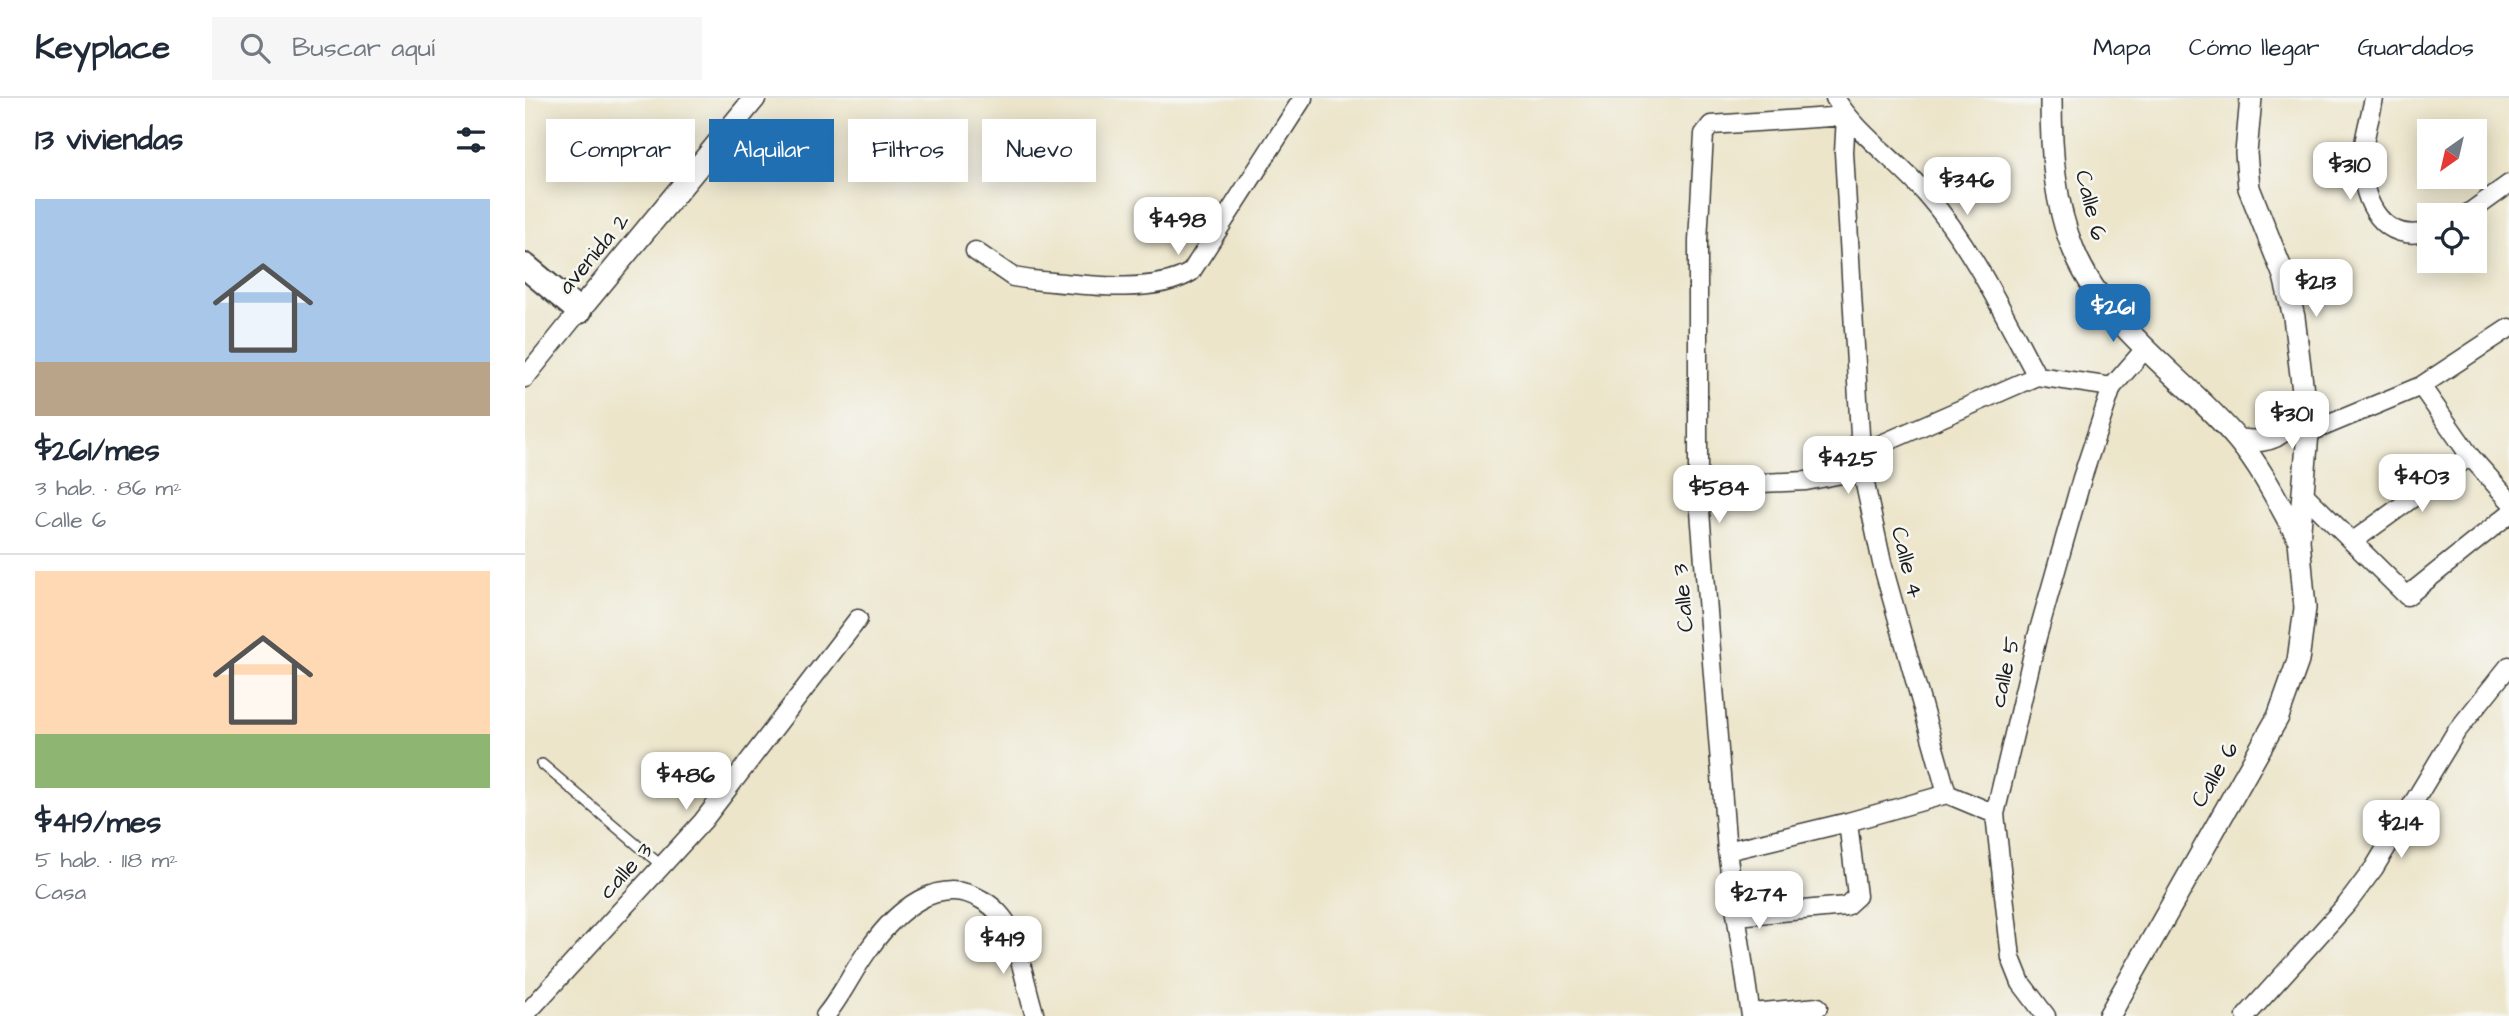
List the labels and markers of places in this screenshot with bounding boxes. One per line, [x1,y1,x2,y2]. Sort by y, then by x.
pin: $310 [2309,142,2391,202]
pin: $346 [1926,158,2008,217]
pin: $498 [1137,198,1219,257]
pin: $213 [2275,260,2357,319]
pin: $261 [2072,285,2154,344]
pin: $301 [2251,392,2333,451]
pin: $425 [1807,436,1889,496]
pin: $403 [2381,454,2463,514]
pin: $584 [1678,466,1760,525]
pin: $486 [645,752,727,812]
pin: $214 [2360,800,2442,860]
pin: $274 [1718,872,1800,931]
pin: $419 [962,916,1044,976]

